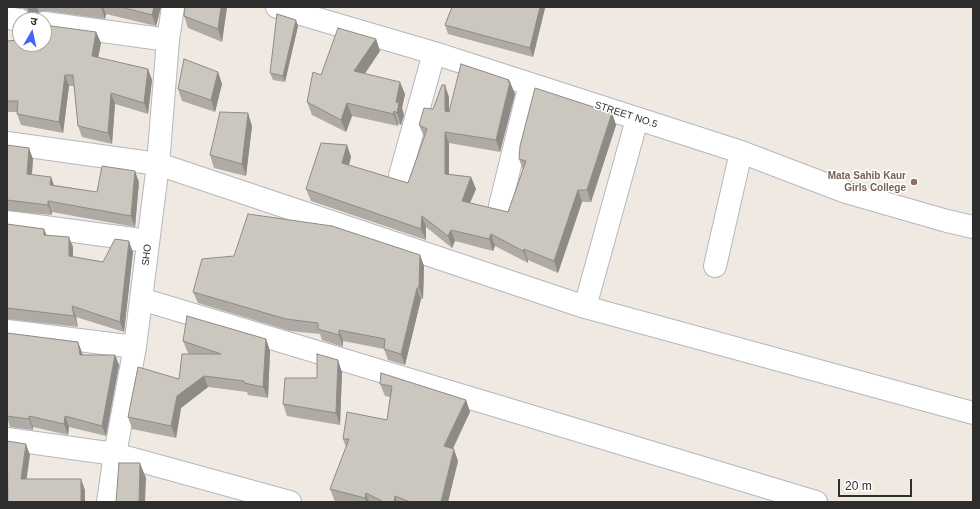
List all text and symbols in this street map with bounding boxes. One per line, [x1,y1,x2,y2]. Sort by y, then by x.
north arrow [12,12,52,52]
text: उ [30,15,38,28]
street label: STREET NO.5 [593,99,659,131]
place label: Mata Sahib Kaur Girls College [828,170,906,194]
marker: Mata Sahib Kaur Girls College [909,177,919,187]
street label: SHO [140,244,154,266]
scale bar [840,471,914,497]
text: 20 m [845,479,872,493]

